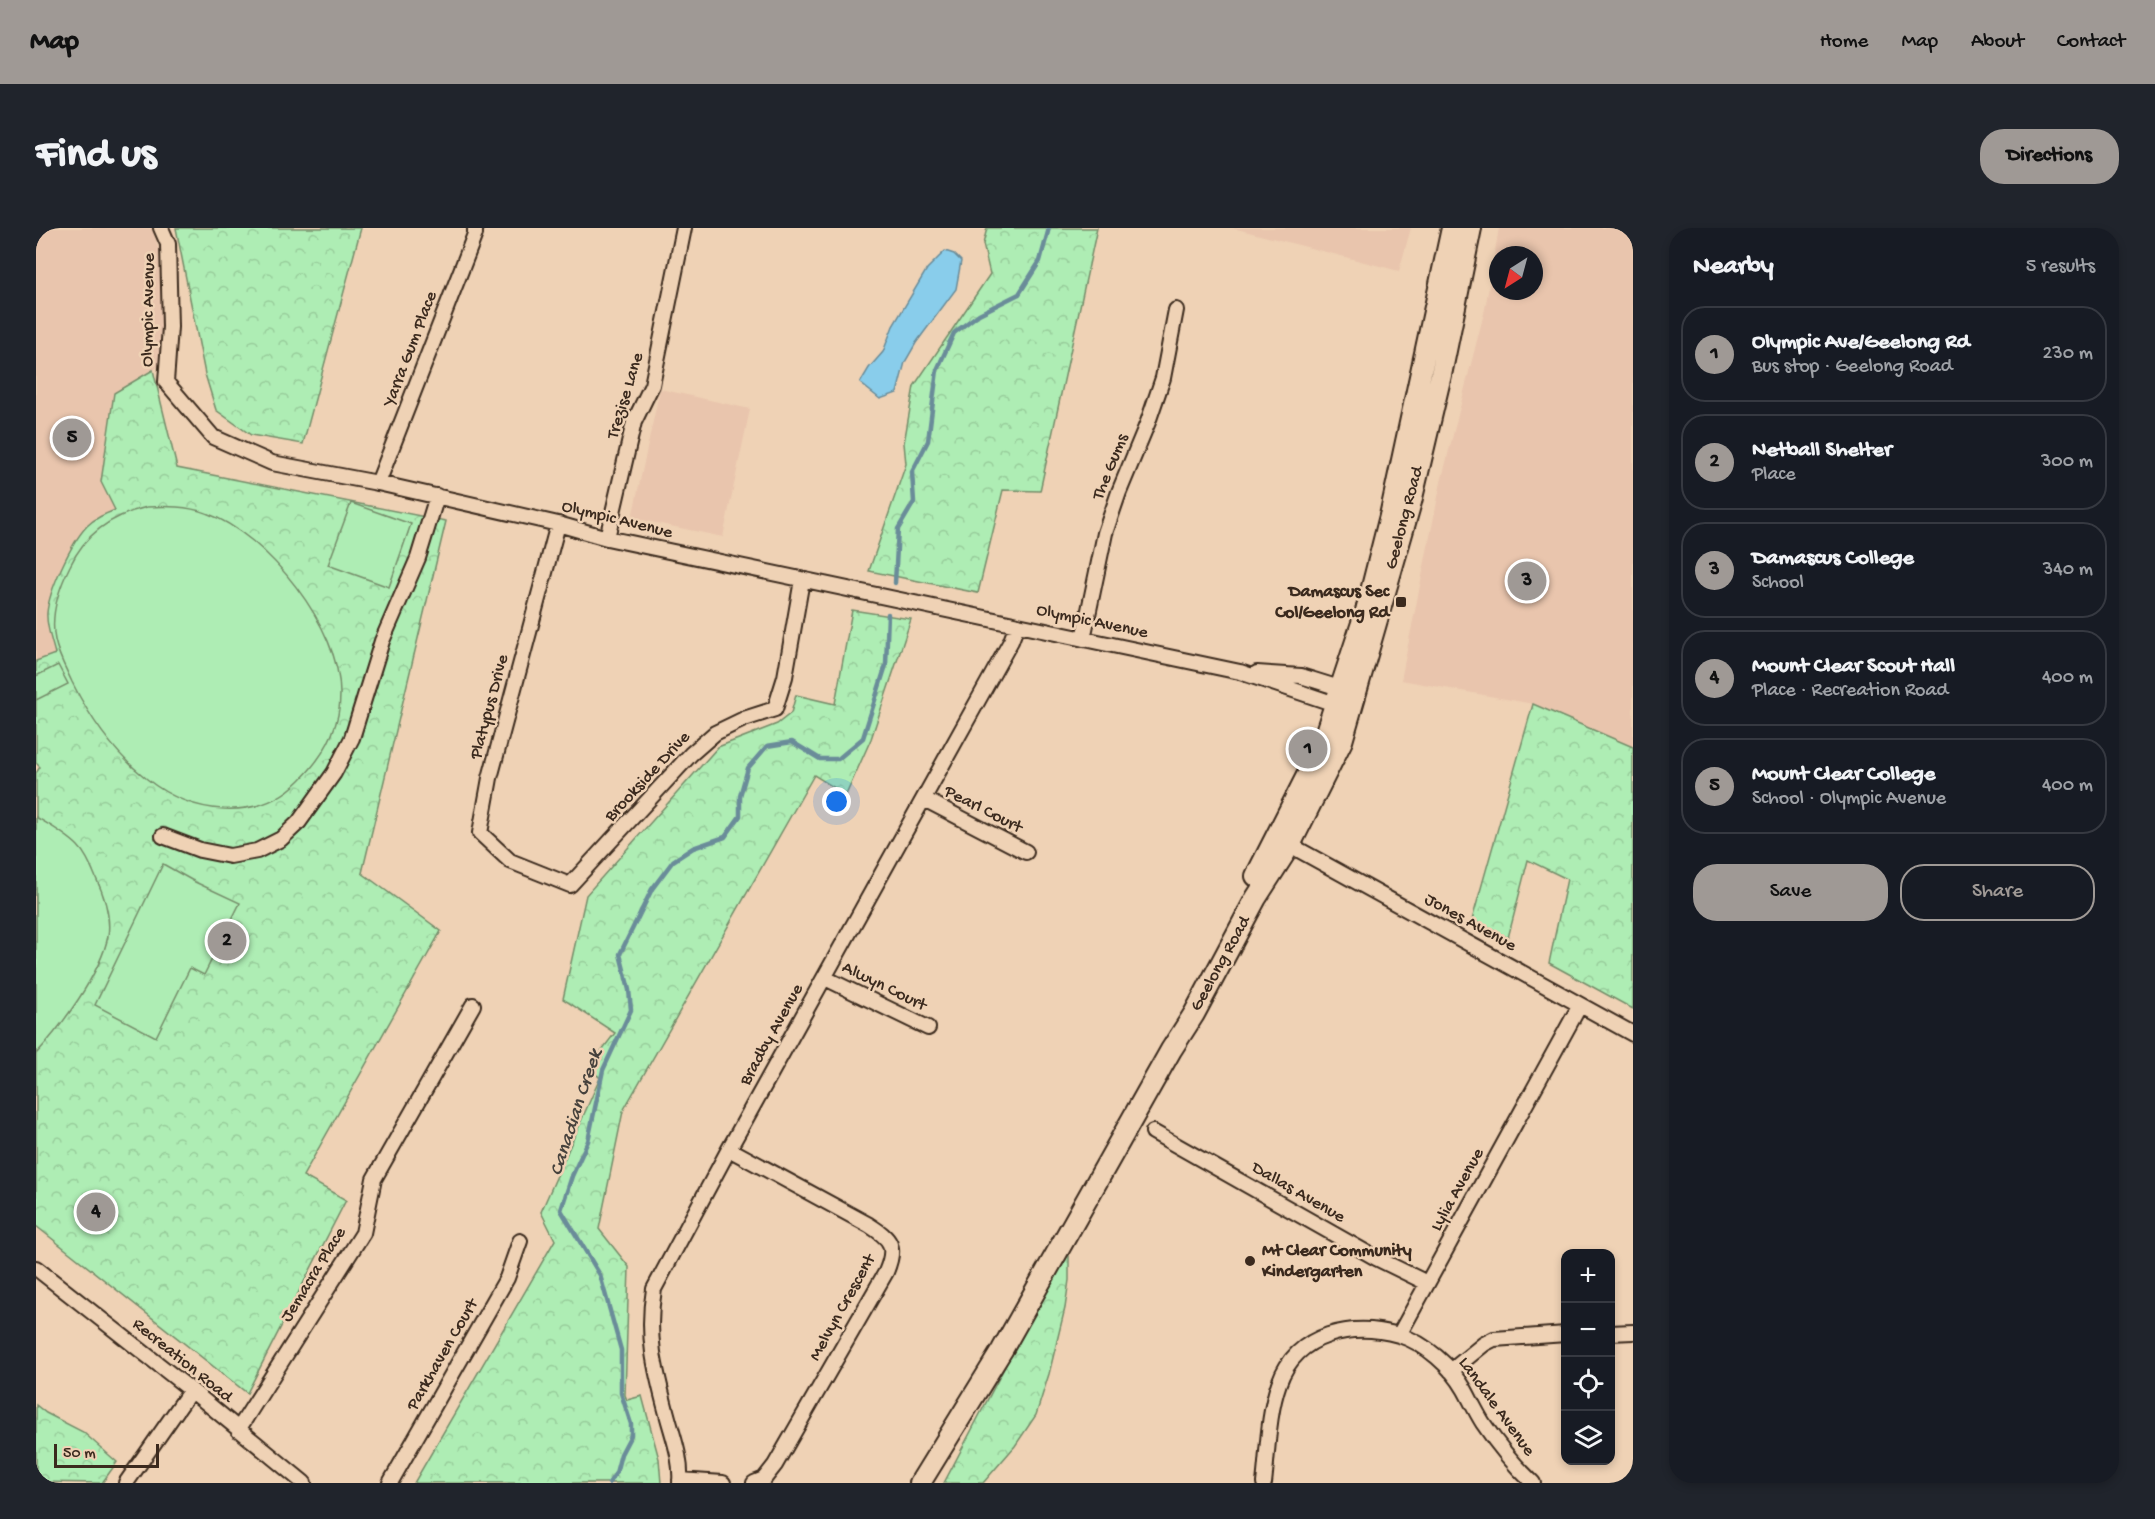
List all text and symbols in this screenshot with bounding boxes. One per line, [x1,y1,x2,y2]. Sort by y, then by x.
text: Map [30,26,79,59]
text: Home [1820,30,1868,55]
text: Map [1901,30,1938,55]
text: About [1971,30,2024,55]
text: Contact [2057,30,2125,55]
button: Directions [1980,129,2119,184]
text: Find us [36,132,156,181]
north arrow [1489,246,1543,300]
street label: Olympic Avenue [138,252,161,367]
text: Nearby [1693,252,1774,283]
text: 5 results [2026,256,2095,279]
street label: Yarra Gum Place [379,288,443,411]
text: Olympic Ave/Geelong Rd [1752,330,1970,356]
text: 1 [1710,343,1719,366]
text: 230 m [2043,343,2093,366]
street label: Trezise Lane [603,350,649,443]
text: Bus stop · Geelong Road [1752,356,1953,379]
pin: 5 [52,416,92,460]
street label: The Gums [1088,430,1134,504]
text: Netball Shelter [1752,438,1892,464]
text: 2 [1710,451,1719,474]
text: 300 m [2041,451,2093,474]
street label: Geelong Road [1381,463,1429,572]
text: Place [1752,464,1796,487]
street label: Olympic Avenue [559,496,675,544]
text: Damascus College [1752,546,1914,572]
pin: 3 [1508,558,1546,604]
text: 3 [1709,559,1720,582]
text: 340 m [2043,559,2093,582]
text: School [1752,572,1804,595]
place label: Damascus Sec Col/Geelong Rd [1274,582,1391,624]
marker: Damascus Sec Col/Geelong Rd [1394,595,1408,609]
street label: Olympic Avenue [1034,600,1150,644]
street label: Platypus Drive [466,652,514,763]
text: Mount Clear Scout Hall [1752,654,1955,680]
text: 4 [1710,667,1719,690]
text: 400 m [2042,667,2093,690]
text: Place · Recreation Road [1752,680,1948,703]
pin: 1 [1288,726,1328,772]
street label: Brookside Drive [600,727,696,827]
text: Mount Clear College [1752,762,1935,788]
text: 5 [1709,775,1720,798]
text: 400 m [2042,775,2093,798]
street label: Pearl Court [939,781,1027,839]
your location [822,787,851,816]
text: School · Olympic Avenue [1752,788,1946,811]
button: Save [1693,864,1888,921]
button: Share [1900,864,2095,921]
street label: Jones Avenue [1420,889,1520,957]
street label: Geelong Road [1186,911,1256,1015]
pin: 2 [208,918,246,964]
street label: Alwyn Court [838,958,931,1017]
street label: Bradby Avenue [735,980,809,1090]
water label: Canadian Creek [546,1045,609,1179]
street label: Lylia Avenue [1427,1144,1490,1235]
street label: Dallas Avenue [1247,1157,1349,1229]
pin: 4 [76,1190,116,1234]
street label: Jemacra Place [277,1223,352,1326]
place label: Mt Clear Community Kindergarten [1261,1241,1412,1283]
map controls [1561,1249,1615,1465]
button: + [1561,1249,1615,1303]
street label: Melvyn Crescent [805,1250,882,1365]
marker: Mt Clear Community Kindergarten [1243,1254,1257,1268]
street label: Parkhaven Court [402,1294,484,1415]
button: − [1561,1303,1615,1357]
street label: Recreation Road [128,1314,238,1409]
street label: Landale Avenue [1453,1353,1539,1461]
button: locate [1561,1357,1615,1411]
button: layers [1561,1411,1615,1465]
scale bar [54,1441,159,1468]
text: 50 m [63,1445,96,1464]

